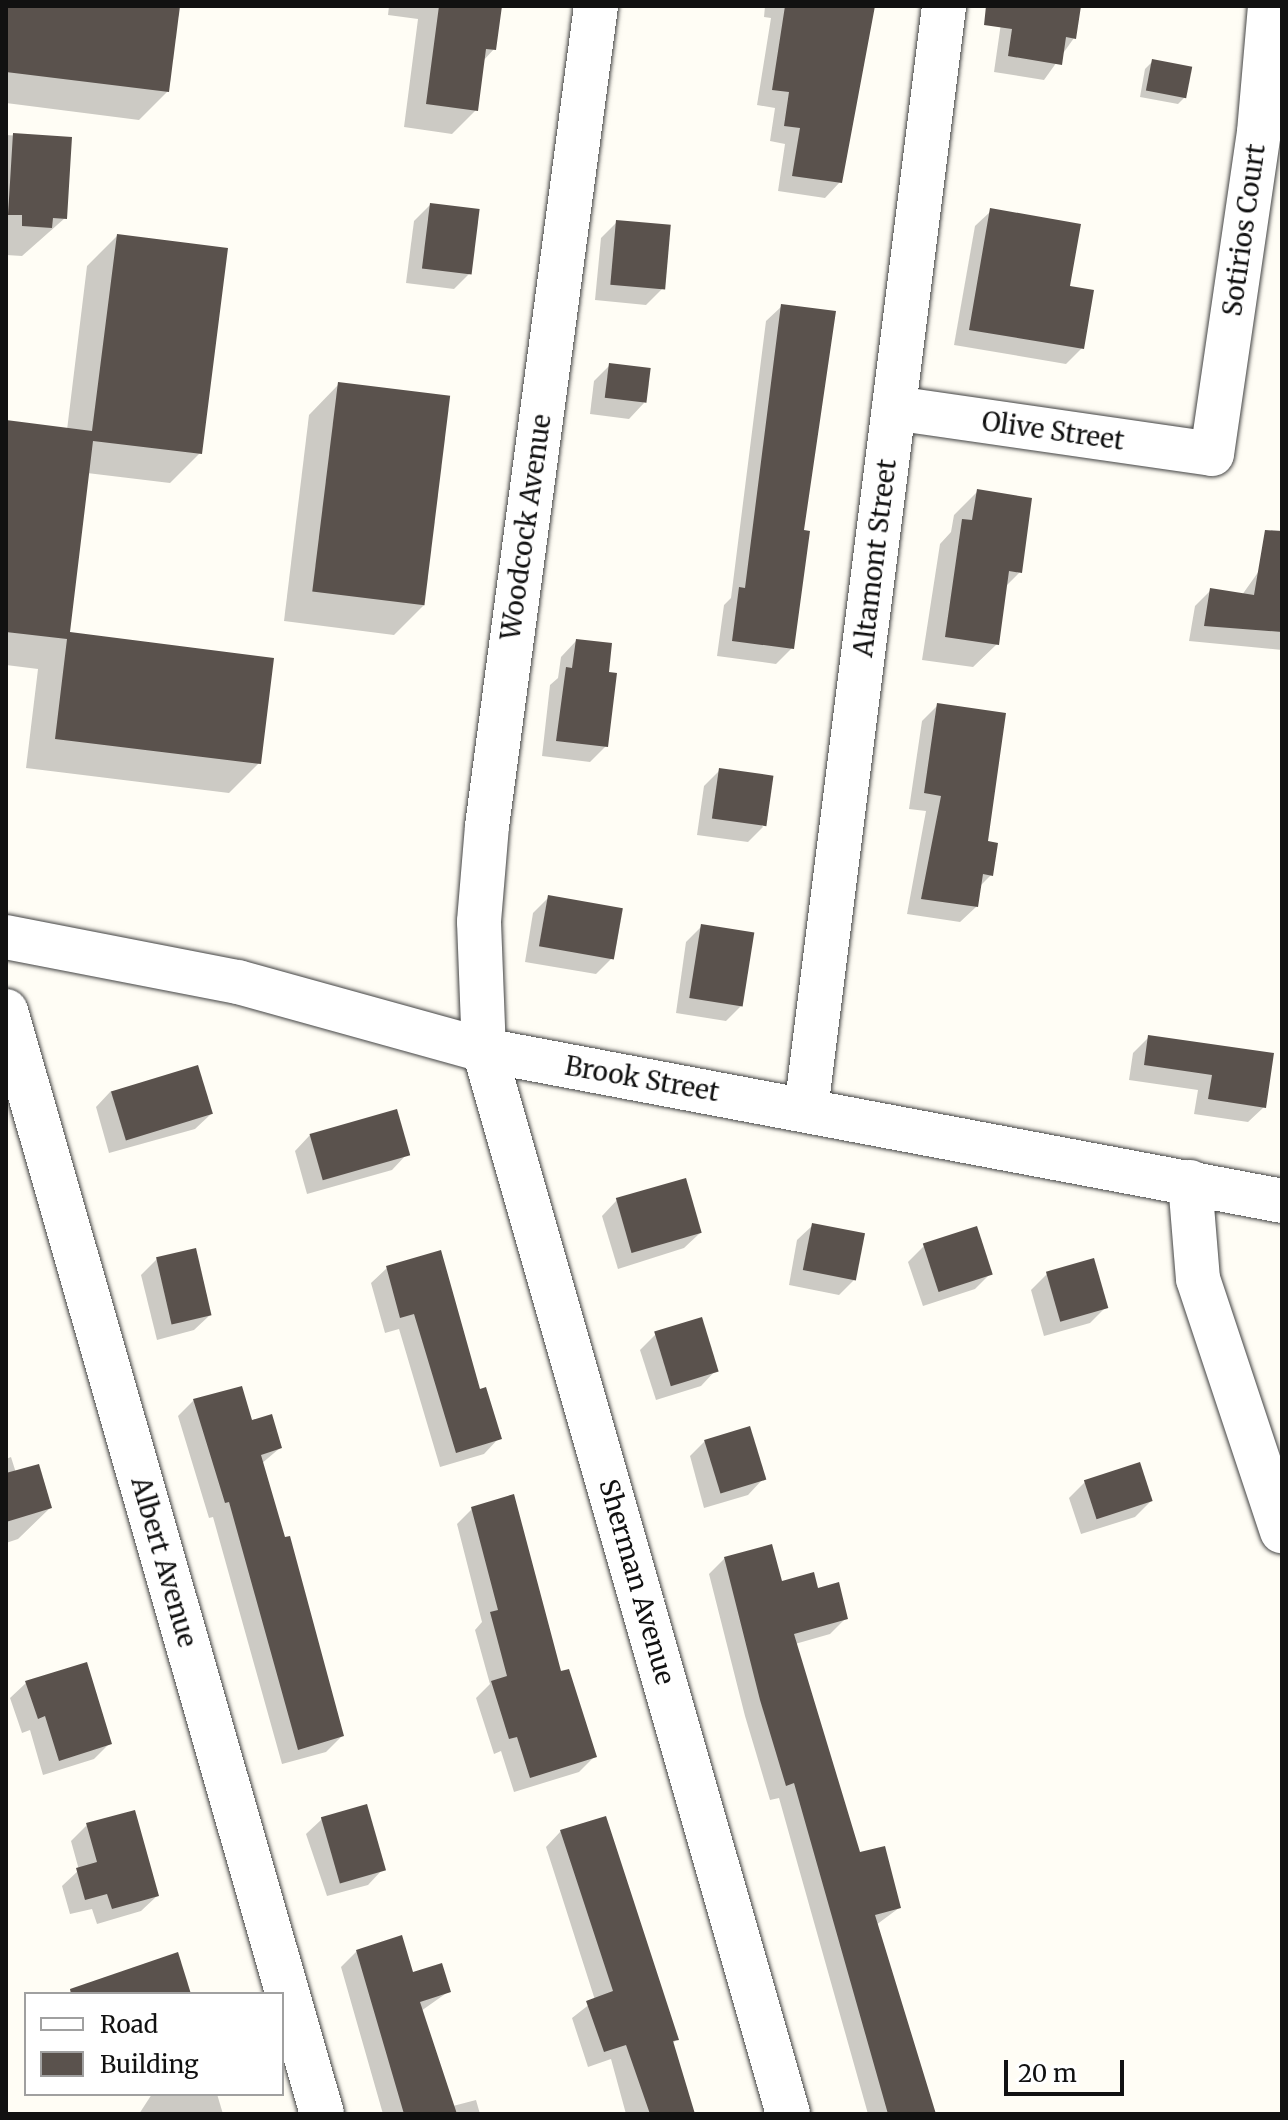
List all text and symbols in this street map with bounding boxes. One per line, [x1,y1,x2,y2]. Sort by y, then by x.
street label: Sotirios Court [1216,142,1272,318]
street label: Olive Street [980,406,1126,456]
street label: Woodcock Avenue [495,412,557,642]
street label: Altamont Street [847,457,903,659]
street label: Brook Street [562,1050,722,1108]
street label: Albert Avenue [125,1473,203,1651]
street label: Sherman Avenue [593,1476,681,1688]
legend [24,1992,284,2096]
text: Road [100,2009,158,2040]
scale bar [1008,2044,1128,2094]
text: Building [100,2049,199,2080]
text: 20 m [1018,2058,1077,2089]

